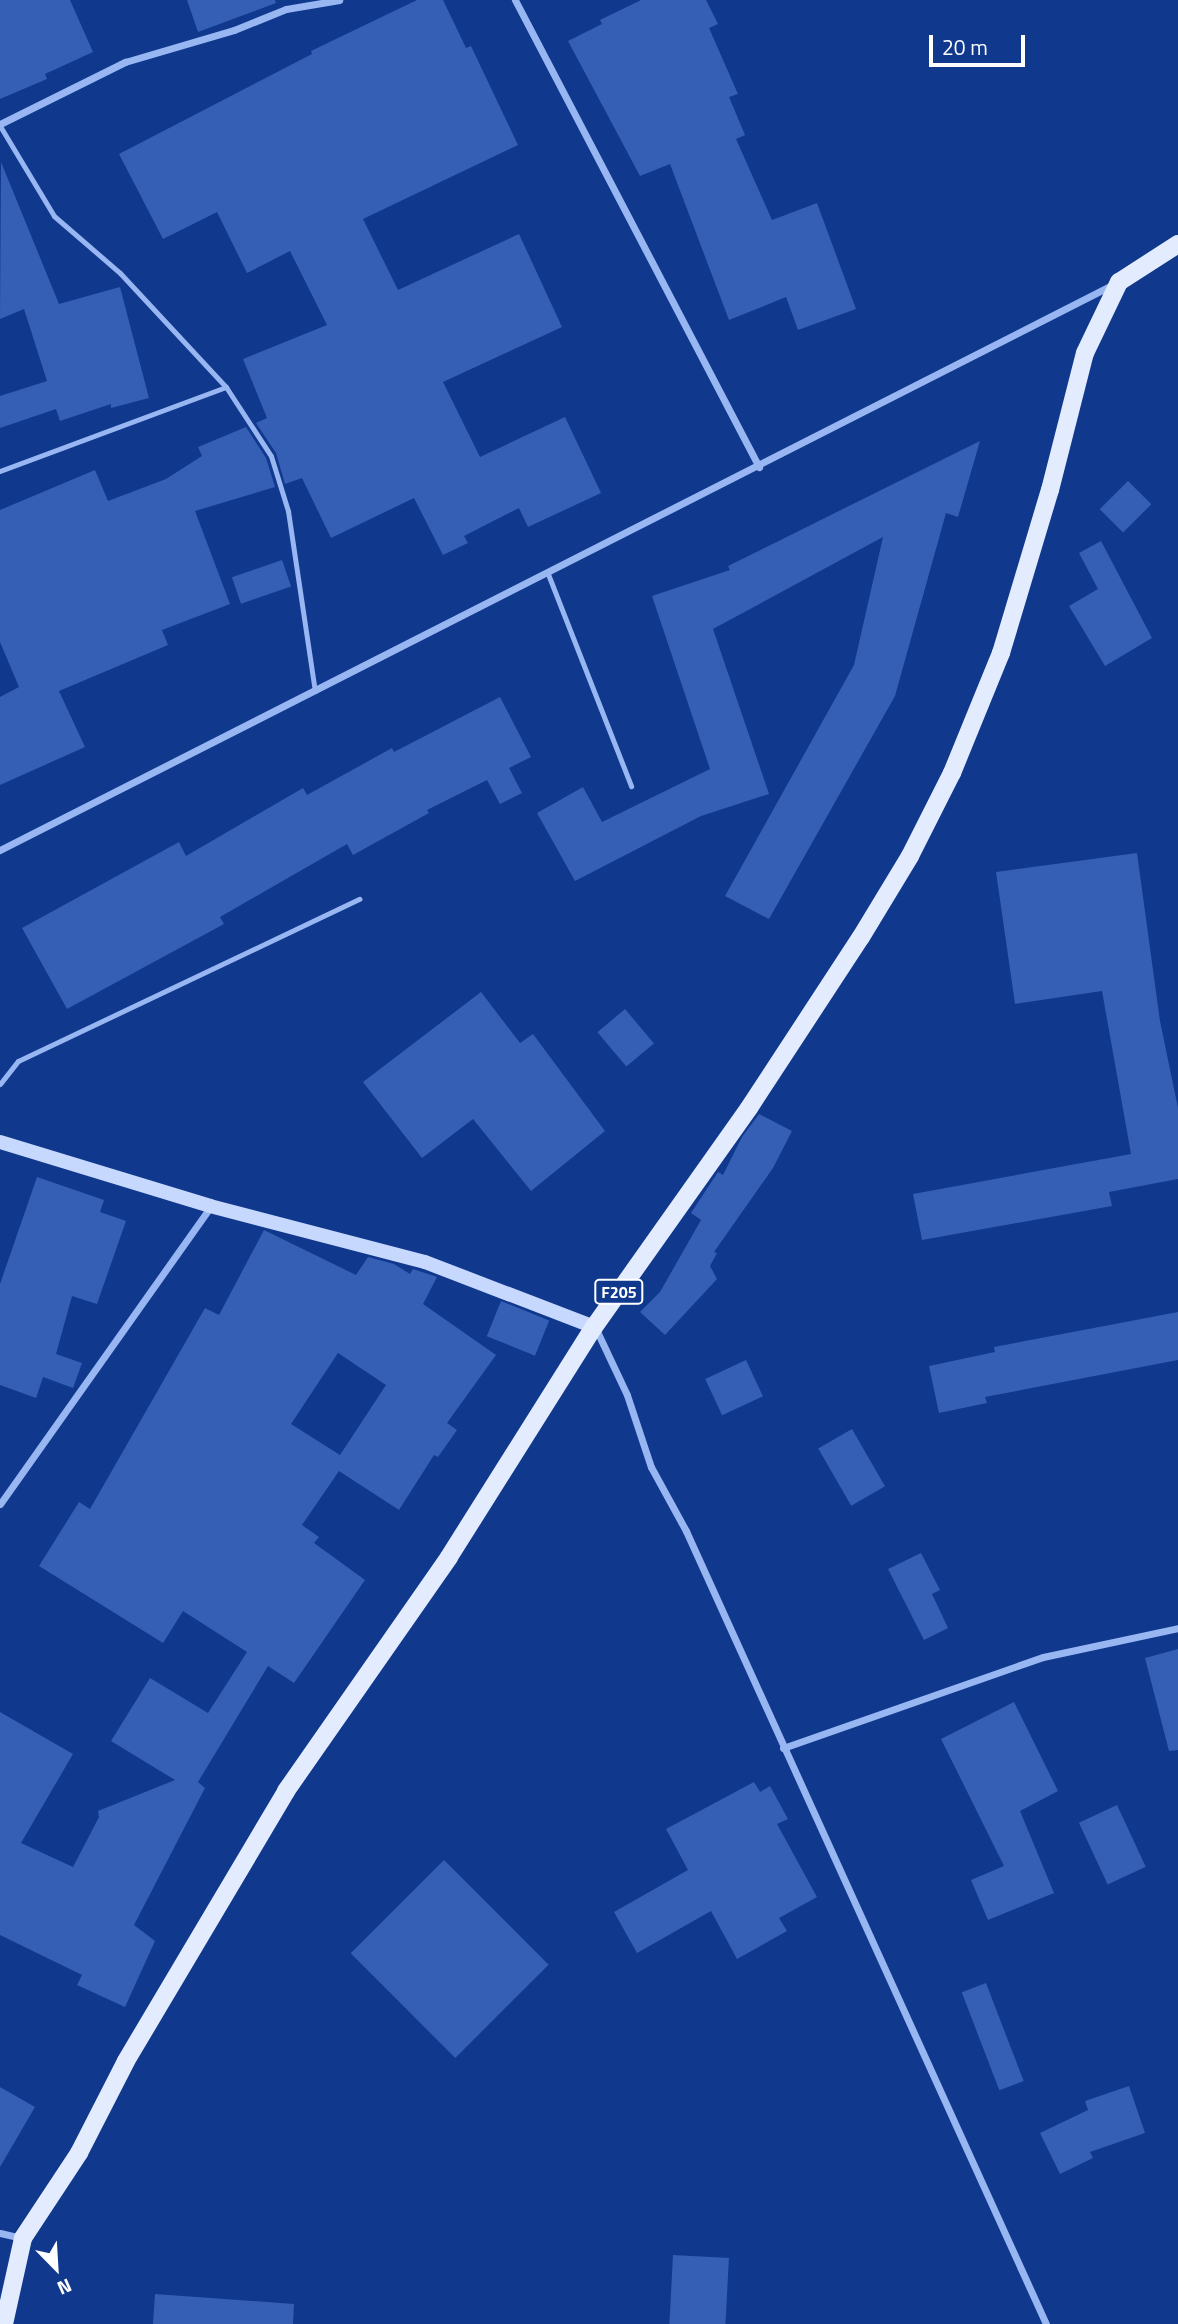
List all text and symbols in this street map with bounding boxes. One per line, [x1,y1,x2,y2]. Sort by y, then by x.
scale bar [933,21,1029,65]
text: 20 m [942,31,988,63]
road number: F205 [593,1280,645,1304]
north arrow [21,2233,91,2303]
text: N [53,2272,77,2304]

